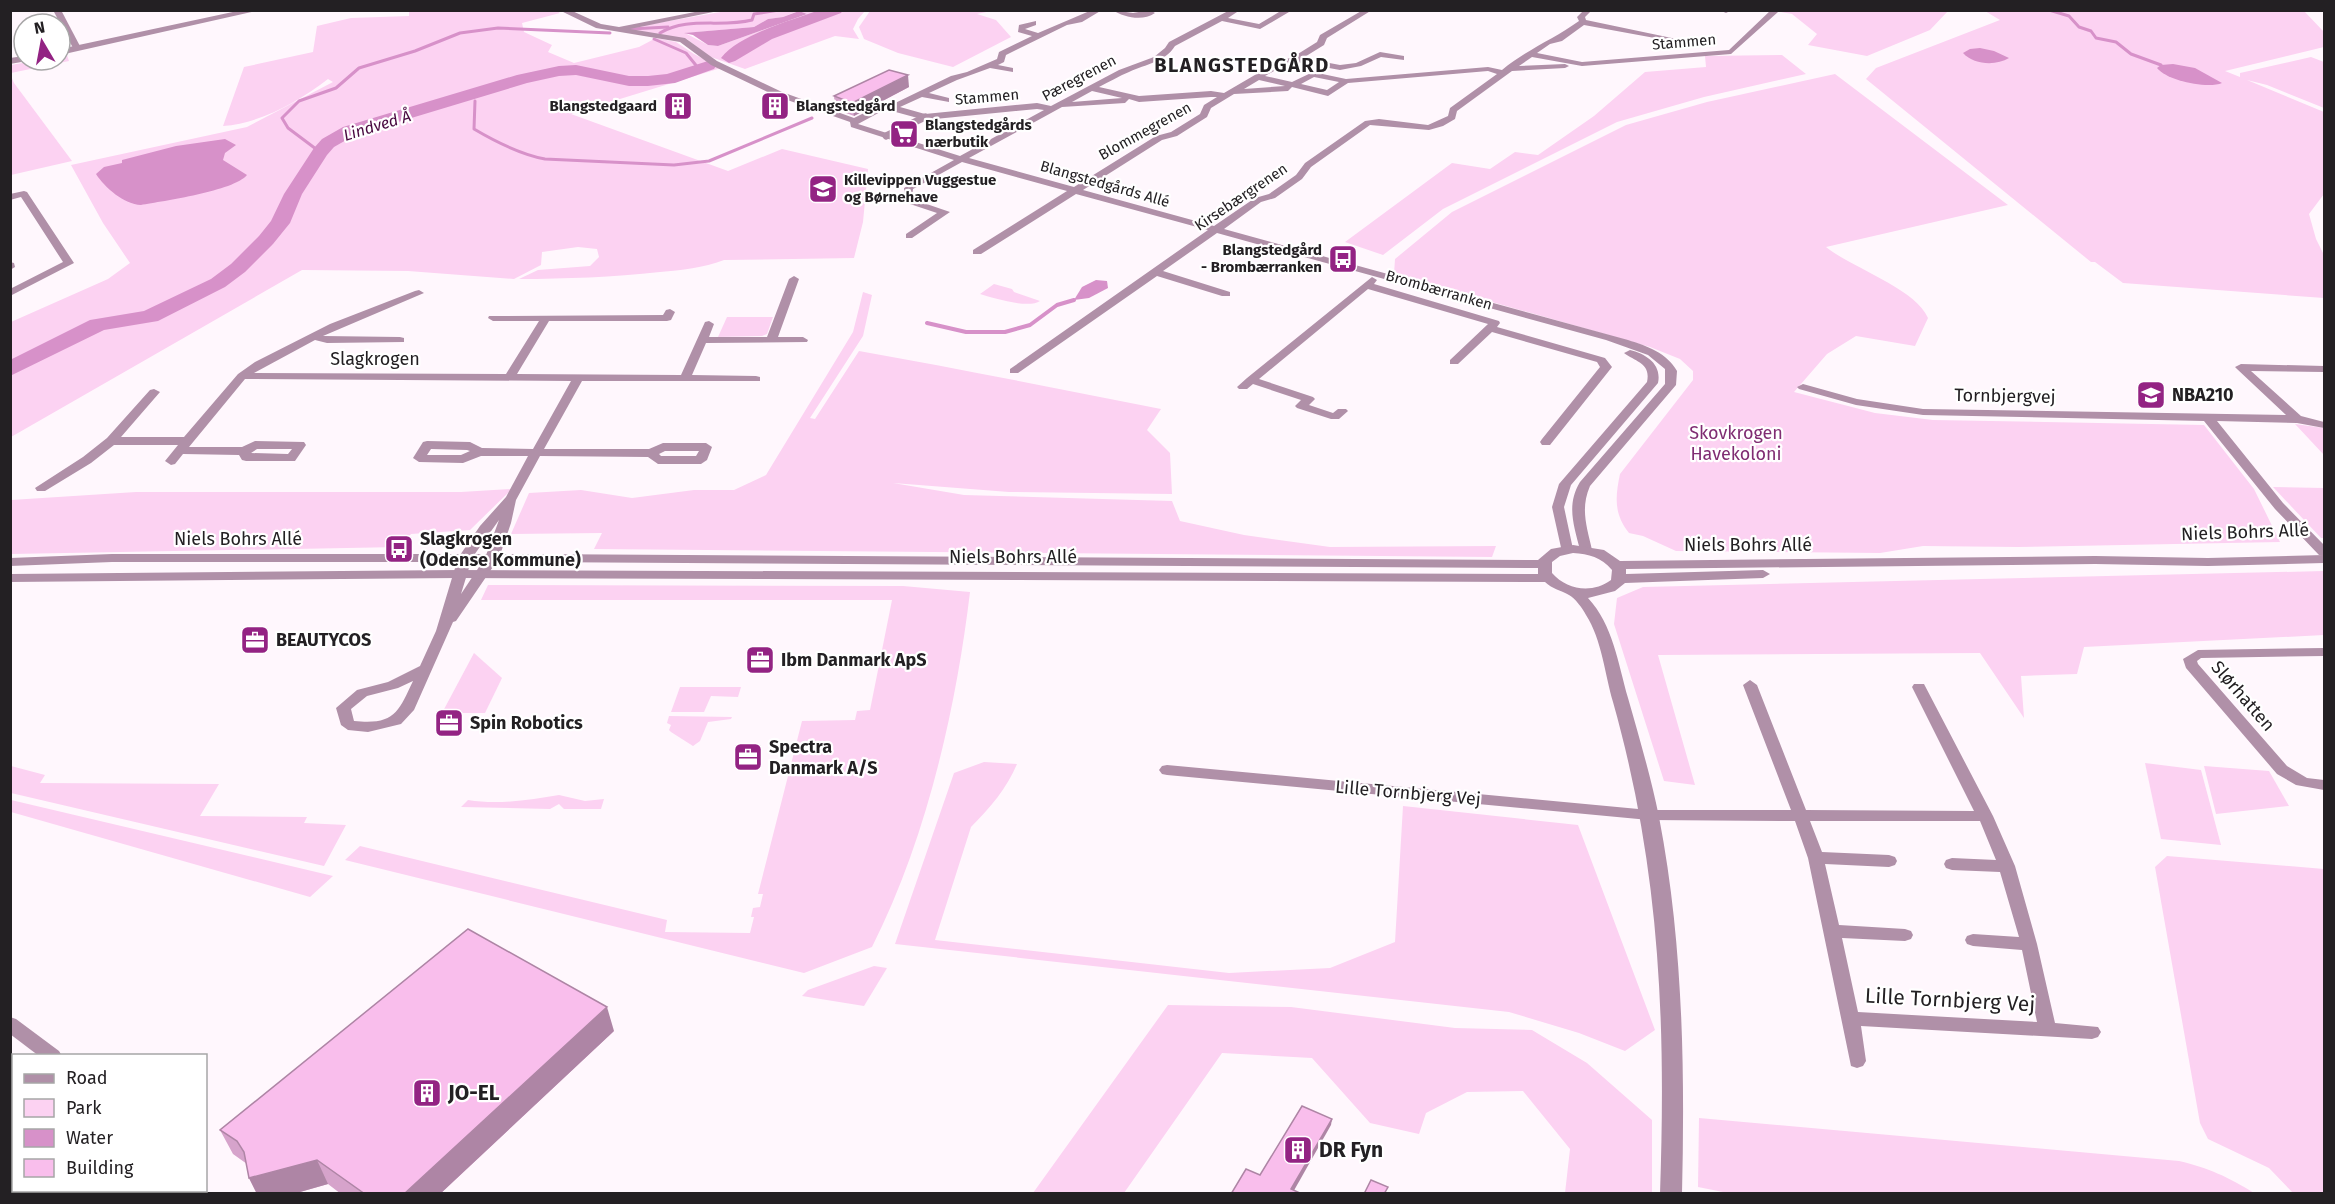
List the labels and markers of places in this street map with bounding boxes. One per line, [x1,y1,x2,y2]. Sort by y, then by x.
building icon: Blangstedgaard [662,90,694,122]
building icon: Blangstedgård [759,90,791,122]
place label: Blangstedgaard [549,97,657,115]
place label: Blangstedgård [796,97,895,115]
place label: Blangstedgårds nærbutik [925,116,1032,151]
supermarket icon: Blangstedgårds nærbutik [888,118,920,150]
place label: Killevippen Vuggestue og Børnehave [844,171,996,206]
school or university icon: Killevippen Vuggestue og Børnehave [807,173,839,205]
place label: Blangstedgård - Brombærranken [1201,241,1322,276]
bus stop icon: Blangstedgård - Brombærranken [1327,243,1359,275]
school or university icon: NBA210 [2135,379,2167,411]
place label: NBA210 [2172,384,2234,406]
place label: Slagkrogen (Odense Kommune) [420,528,581,571]
bus stop icon: Slagkrogen (Odense Kommune) [383,533,415,565]
office icon: BEAUTYCOS [239,624,271,656]
place label: BEAUTYCOS [276,629,371,651]
office icon: Ibm Danmark ApS [744,644,776,676]
place label: Ibm Danmark ApS [781,649,926,671]
office icon: Spin Robotics [433,707,465,739]
place label: Spin Robotics [470,712,583,734]
place label: Spectra Danmark A/S [769,736,878,779]
office icon: Spectra Danmark A/S [732,741,764,773]
building icon: JO-EL [411,1077,443,1109]
place label: JO-EL [447,1080,500,1106]
building icon: DR Fyn [1282,1134,1314,1166]
place label: DR Fyn [1319,1137,1383,1163]

